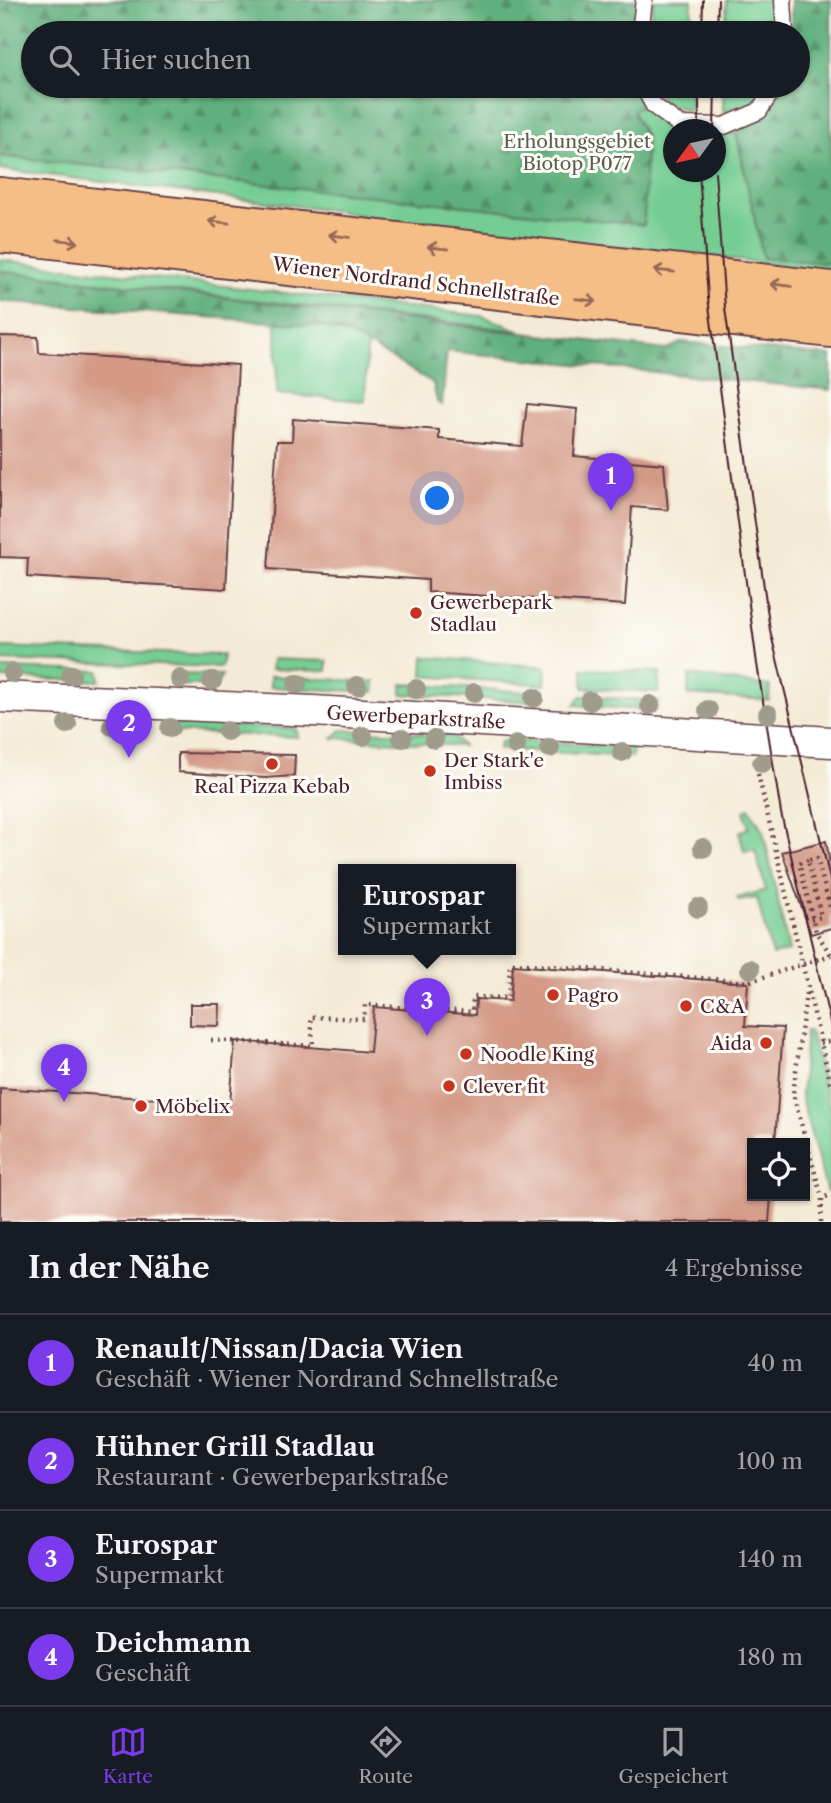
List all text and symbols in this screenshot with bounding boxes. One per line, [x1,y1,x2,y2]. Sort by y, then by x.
search box [21,21,810,98]
icon: search [45,41,83,79]
text: Hier suchen [101,44,251,76]
north arrow [663,119,726,182]
park label: Erholungsgebiet Biotop P077 [503,130,651,175]
one-way arrow [208,215,231,228]
one-way arrow [328,230,351,243]
one-way arrow [56,235,79,248]
one-way arrow [427,241,450,254]
street label: Wiener Nordrand Schnellstraße [270,252,561,311]
one-way arrow [653,265,676,278]
one-way arrow [771,278,793,291]
one-way arrow [574,294,597,307]
pin: 1 [588,453,634,511]
your location [420,481,454,515]
place label: Gewerbepark Stadlau [430,591,553,636]
marker: Gewerbepark Stadlau [408,605,424,621]
pin: 2 [106,700,152,758]
street label: Gewerbeparkstraße [326,701,506,734]
place label: Der Stark'e Imbiss [444,749,544,794]
marker: Real Pizza Kebab [264,756,280,772]
marker: Der Stark'e Imbiss [422,763,438,779]
place label: Real Pizza Kebab [194,775,350,798]
popup [338,864,516,955]
text: Eurospar [362,880,485,912]
text: Supermarkt [362,912,492,940]
pin: 3 [404,978,450,1036]
place label: Pagro [567,984,619,1007]
marker: Pagro [545,987,561,1003]
place label: C&A [700,995,746,1018]
marker: C&A [678,998,694,1014]
place label: Aida [710,1032,752,1055]
marker: Aida [758,1035,774,1051]
place label: Noodle King [480,1043,595,1066]
pin: 4 [41,1044,87,1102]
marker: Noodle King [458,1046,474,1062]
place label: Clever fit [463,1075,546,1098]
marker: Clever fit [441,1078,457,1094]
place label: Möbelix [155,1095,231,1118]
marker: Möbelix [133,1098,149,1114]
map controls [747,1138,810,1201]
button: locate [747,1138,810,1201]
text: In der Nähe [28,1249,210,1286]
text: 4 Ergebnisse [665,1254,803,1282]
text: Renault/Nissan/Dacia Wien [95,1333,463,1365]
text: 1 [46,1349,56,1377]
text: 40 m [748,1349,803,1377]
text: Geschäft · Wiener Nordrand Schnellstraße [95,1365,558,1393]
text: Hühner Grill Stadlau [95,1431,375,1463]
text: 2 [44,1447,58,1475]
text: 100 m [737,1447,803,1475]
text: Restaurant · Gewerbeparkstraße [95,1463,449,1491]
text: Eurospar [95,1529,217,1561]
text: 3 [45,1545,58,1573]
text: 140 m [738,1545,803,1573]
text: Supermarkt [95,1561,224,1589]
text: Deichmann [95,1627,251,1659]
text: 4 [44,1643,58,1671]
text: 180 m [738,1643,803,1671]
text: Geschäft [95,1659,191,1687]
tab: Karte [103,1723,153,1788]
tab: Route [359,1723,413,1788]
tab: Gespeichert [619,1723,728,1788]

